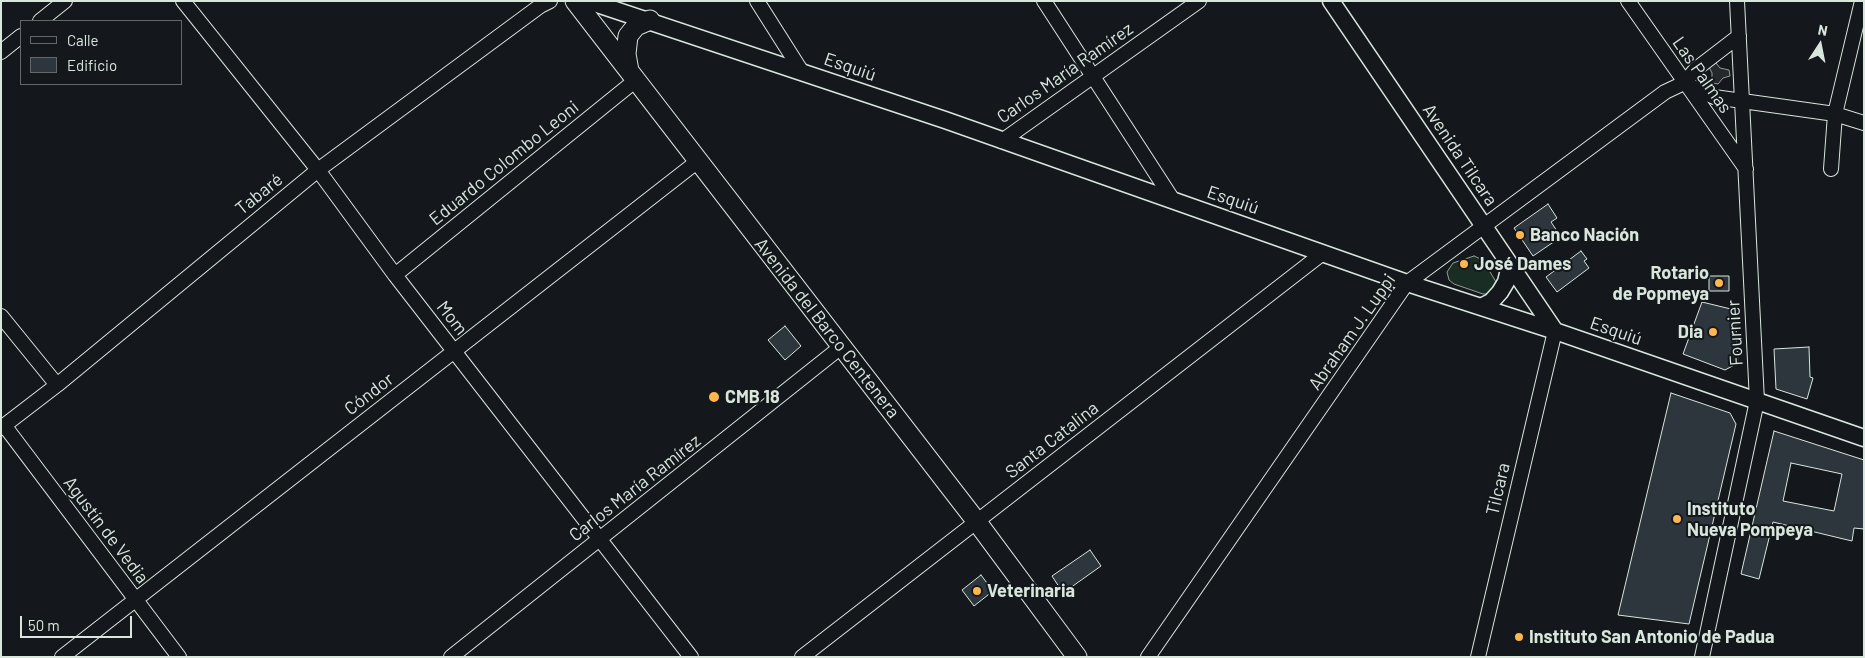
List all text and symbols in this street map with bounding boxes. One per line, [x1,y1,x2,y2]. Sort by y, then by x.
street label: Carlos María Ramírez [993,18,1137,128]
legend [20,20,182,85]
north arrow [1795,20,1845,70]
text: N [1817,21,1829,39]
text: Calle [67,31,99,49]
street label: Las Palmas [1668,33,1736,117]
street label: Esquiú [821,48,879,86]
text: Edificio [67,56,117,74]
street label: Eduardo Colombo Leoni [425,96,583,230]
street label: Avenida Tilcara [1418,100,1502,210]
street label: Tabaré [231,169,287,219]
street label: Esquiú [1204,181,1262,219]
place label: Banco Nación [1530,224,1639,246]
marker: Banco Nación [1514,229,1526,241]
street label: Avenida del Barco Centenera [750,234,904,422]
place label: José Dames [1474,253,1571,275]
marker: José Dames [1458,258,1470,270]
place label: Rotario de Popmeya [1613,262,1709,304]
street label: Abraham J. Luppi [1304,270,1400,394]
marker: Rotario de Popmeya [1713,277,1725,289]
street label: Mom [432,297,472,339]
street label: Fournier [1722,300,1748,366]
street label: Esquiú [1587,312,1645,350]
place label: Dia [1678,321,1703,343]
marker: Dia [1707,326,1719,338]
street label: Cóndor [340,368,398,420]
place label: CMB 18 [725,386,780,408]
marker: CMB 18 [707,390,721,404]
street label: Santa Catalina [1001,397,1103,483]
street label: Carlos María Ramírez [565,430,705,546]
street label: Tilcara [1482,461,1514,517]
street label: Agustín de Vedia [59,472,153,588]
place label: Instituto Nueva Pompeya [1687,498,1813,540]
marker: Instituto Nueva Pompeya [1671,513,1683,525]
place label: Veterinaria [987,580,1075,602]
marker: Veterinaria [971,585,983,597]
scale bar [22,606,135,638]
text: 50 m [28,616,60,634]
place label: Instituto San Antonio de Padua [1529,626,1775,648]
marker: Instituto San Antonio de Padua [1513,631,1525,643]

